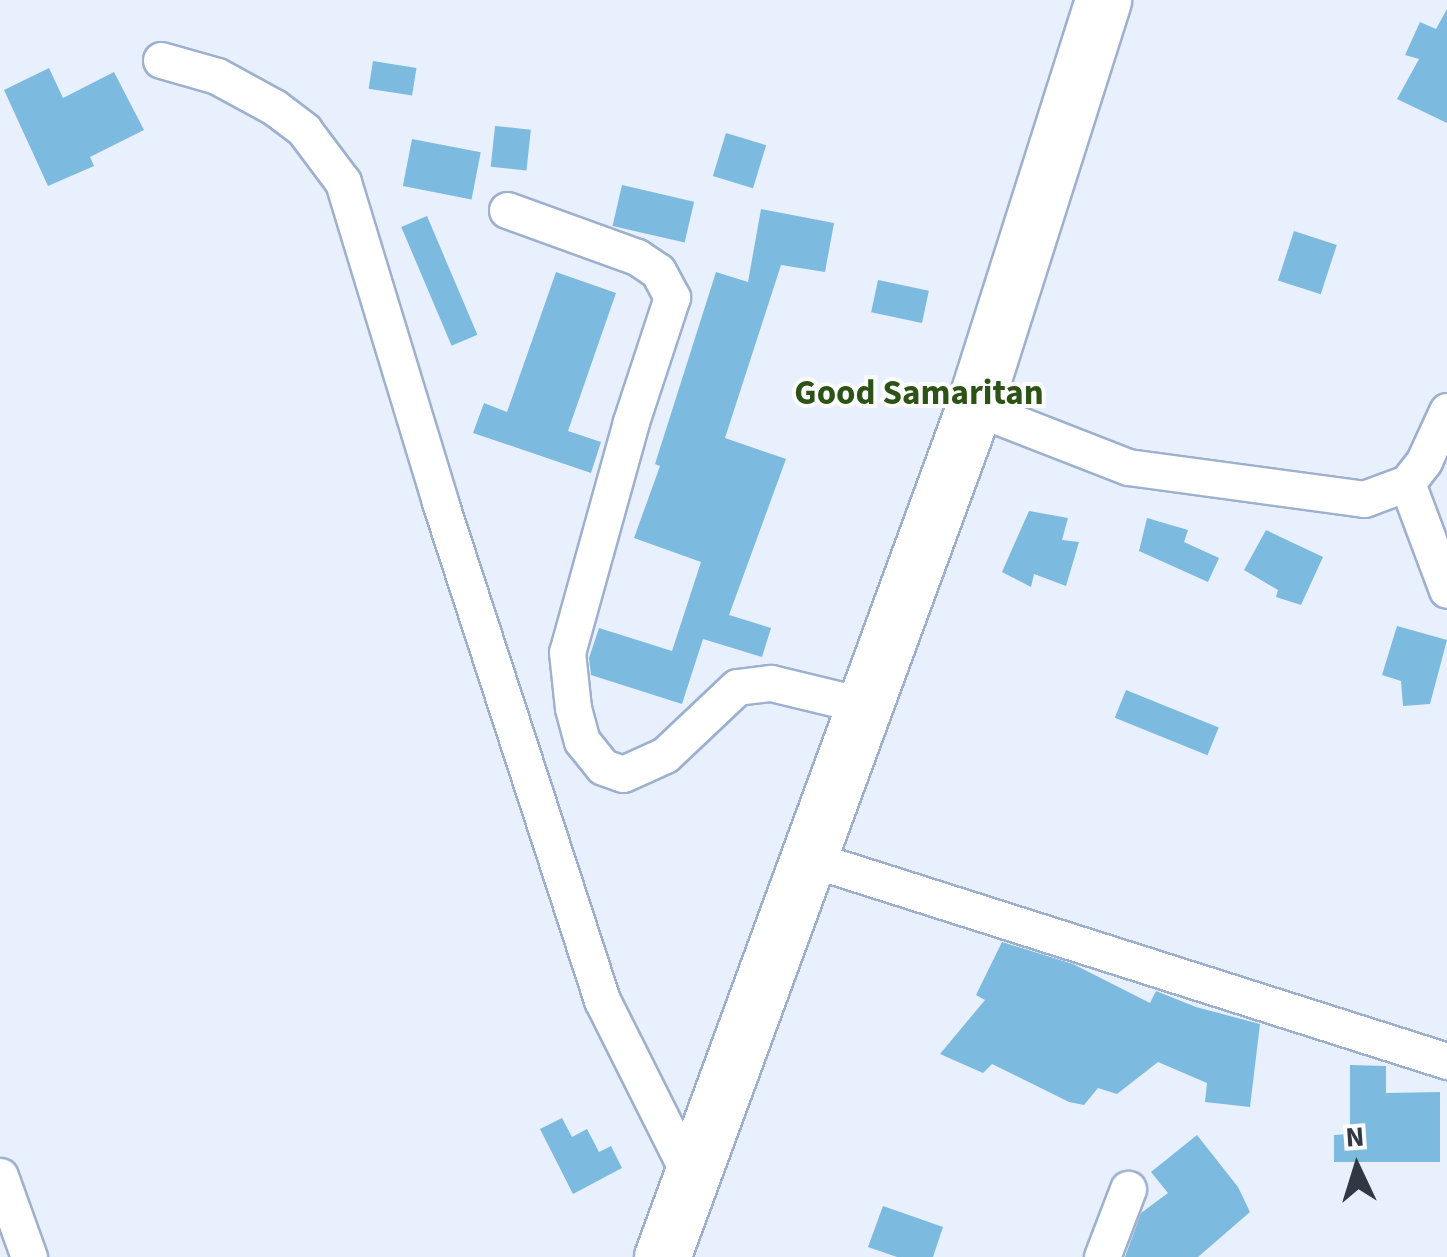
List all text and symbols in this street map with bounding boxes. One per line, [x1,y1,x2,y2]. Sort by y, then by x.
district label: Good Samaritan [794,372,1044,414]
text: N [1344,1116,1366,1158]
north arrow [1307,1117,1407,1217]

